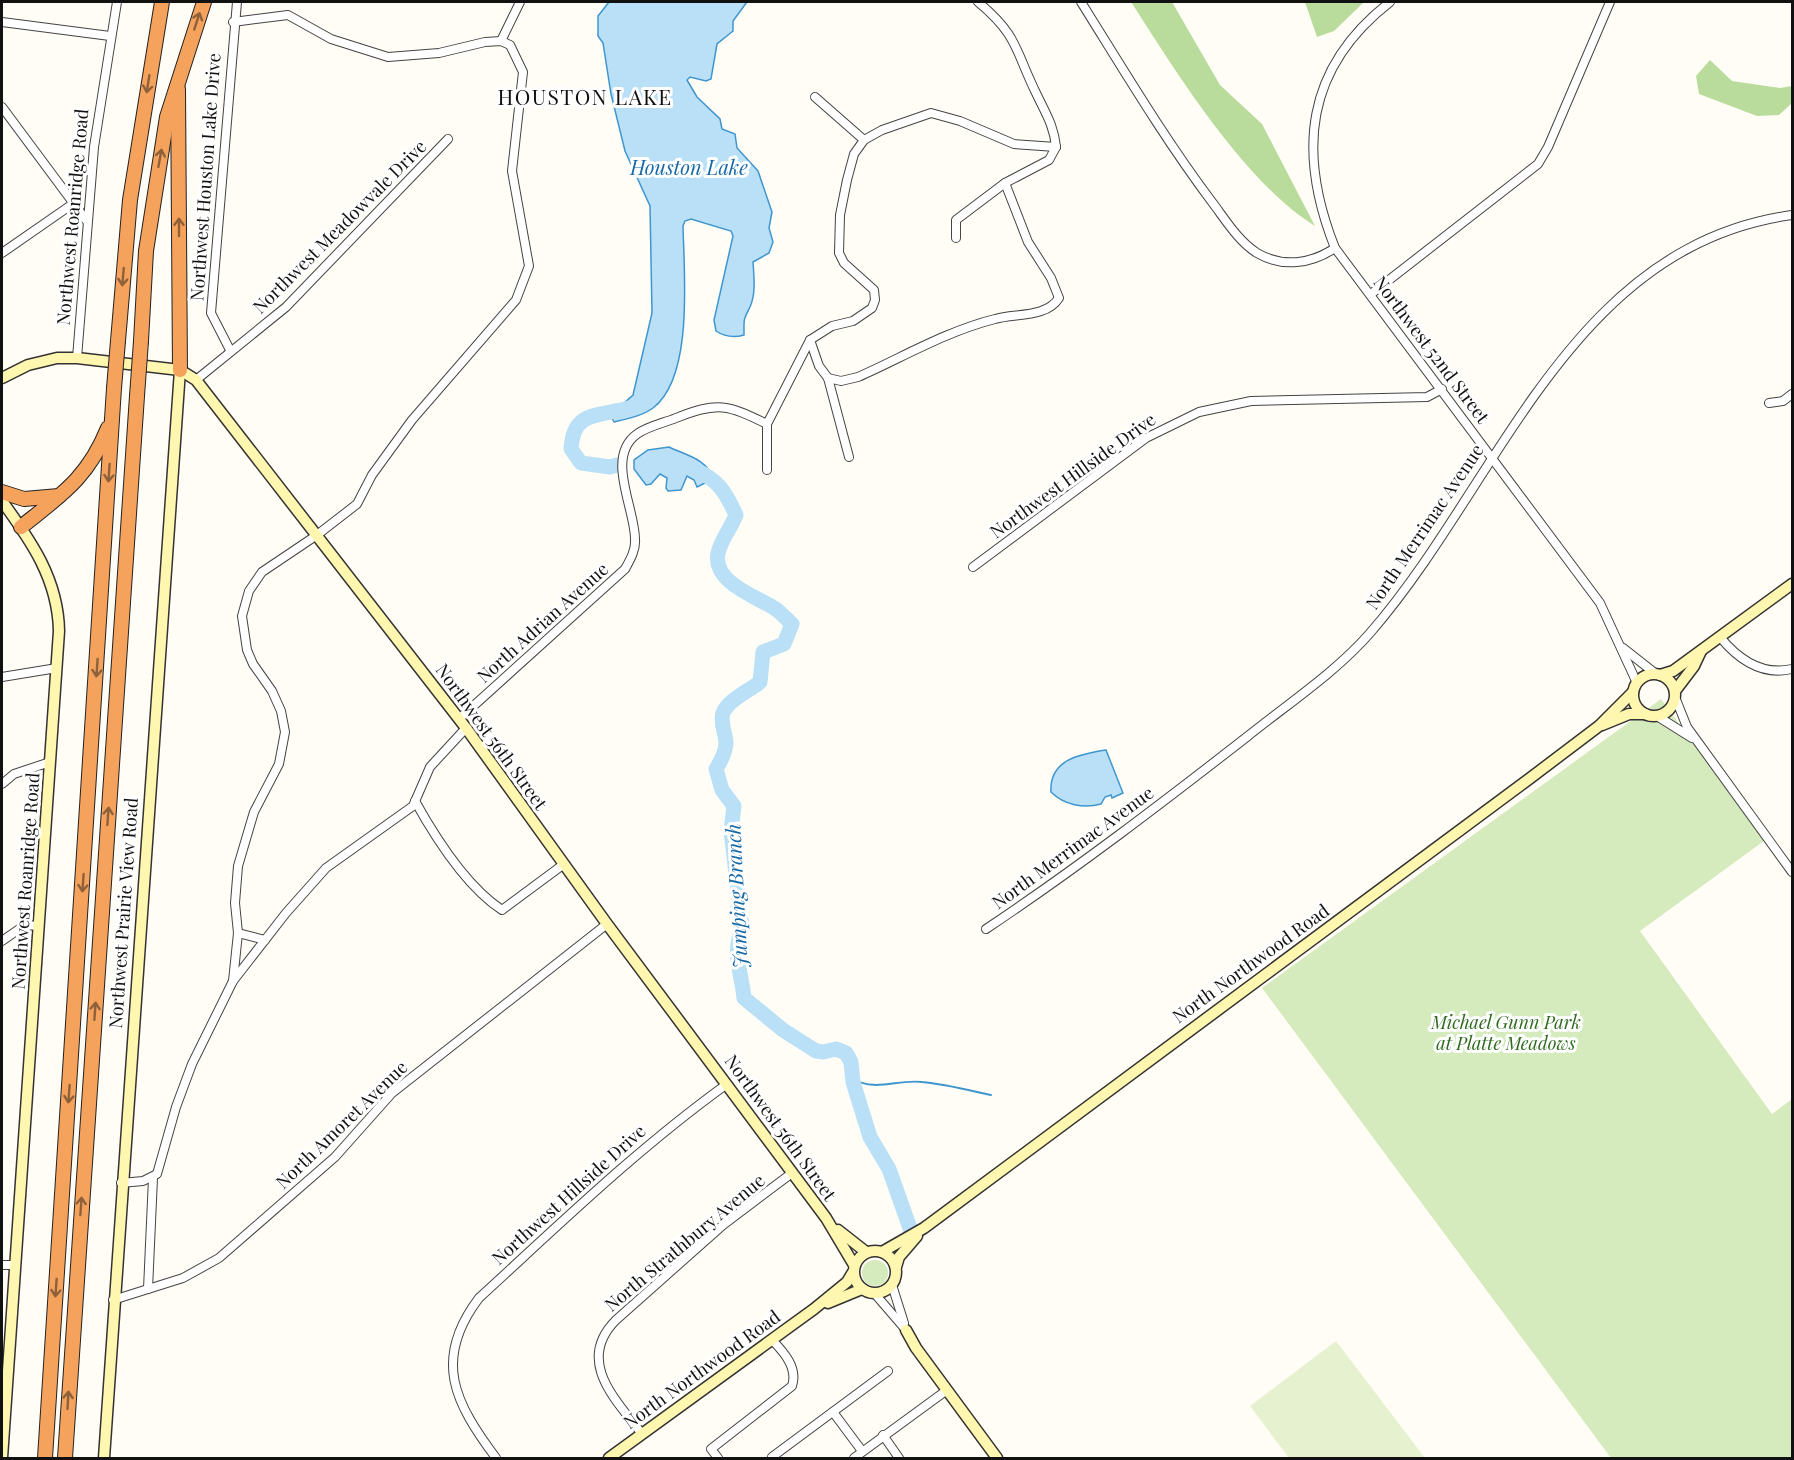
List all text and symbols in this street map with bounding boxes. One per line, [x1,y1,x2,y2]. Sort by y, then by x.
one-way arrow [192,12,203,31]
street label: Northwest Houston Lake Drive [184,52,226,302]
one-way arrow [142,73,153,93]
district label: HOUSTON LAKE [497,82,673,110]
street label: Northwest Roanridge Road [51,107,93,326]
street label: Northwest Meadowvale Drive [247,134,431,318]
one-way arrow [155,149,166,168]
water label: Houston Lake [629,153,748,180]
one-way arrow [173,218,185,238]
one-way arrow [118,266,129,286]
street label: Northwest 52nd Street [1368,271,1495,428]
street label: Northwest Hillside Drive [985,407,1160,543]
street label: North Merrimac Avenue [1360,439,1488,614]
one-way arrow [104,463,115,483]
street label: North Adrian Avenue [471,557,613,688]
one-way arrow [91,657,102,677]
street label: Northwest 56th Street [431,659,553,815]
street label: Northwest Roanridge Road [5,771,45,990]
street label: North Merrimac Avenue [987,780,1158,914]
street label: Northwest Prairie View Road [103,796,143,1029]
one-way arrow [103,807,114,827]
water label: Jumping Branch [718,823,753,969]
one-way arrow [77,873,88,893]
street label: North Northwood Road [1167,898,1334,1028]
one-way arrow [89,1002,100,1021]
park label: Michael Gunn Park at Platte Meadows [1430,1010,1581,1055]
street label: Northwest 56th Street [720,1050,842,1206]
street label: North Amoret Avenue [270,1055,412,1193]
one-way arrow [63,1083,74,1103]
street label: Northwest Hillside Drive [486,1119,650,1270]
street label: North Strathbury Avenue [599,1168,770,1316]
one-way arrow [76,1196,87,1216]
one-way arrow [50,1278,61,1298]
street label: North Northwood Road [618,1304,785,1434]
one-way arrow [63,1391,74,1411]

